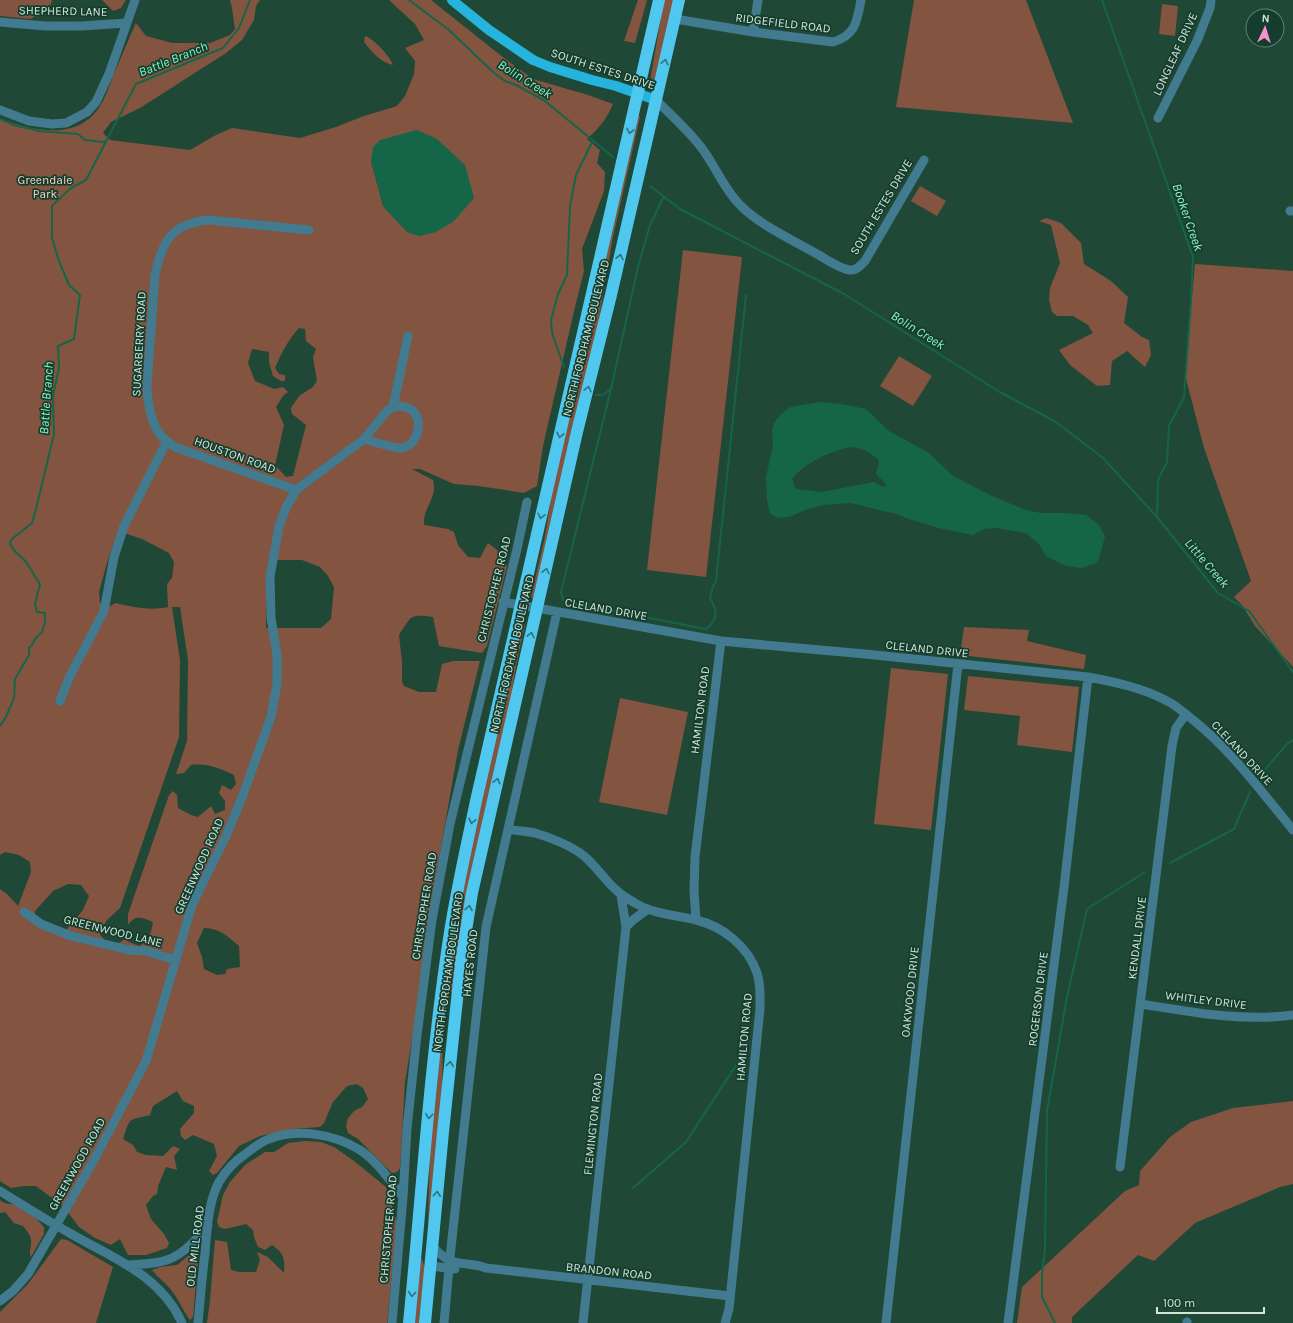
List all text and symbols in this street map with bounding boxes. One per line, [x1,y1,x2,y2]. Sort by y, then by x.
street label: SHEPHERD LANE [18,3,108,19]
north arrow [1245,8,1285,48]
street label: RIDGEFIELD ROAD [735,10,831,36]
street label: LONGLEAF DRIVE [1150,10,1200,98]
text: N [1261,12,1270,25]
water label: Battle Branch [136,38,210,80]
street label: SOUTH ESTES DRIVE [549,46,657,92]
water label: Bolin Creek [495,57,555,102]
one-way arrow [661,59,669,66]
one-way arrow [626,128,634,135]
street label: SOUTH ESTES DRIVE [847,157,915,257]
park label: Greendale Park [18,173,72,201]
water label: Booker Creek [1169,181,1207,253]
one-way arrow [615,254,623,260]
street label: NORTH FORDHAM BOULEVARD [560,258,612,418]
street label: SUGARBERRY ROAD [129,291,149,397]
water label: Bolin Creek [888,308,948,353]
water label: Battle Branch [36,361,56,435]
one-way arrow [583,386,591,393]
one-way arrow [556,432,564,439]
street label: HOUSTON ROAD [192,434,278,476]
one-way arrow [538,513,546,519]
street label: CHRISTOPHER ROAD [474,535,514,643]
water label: Little Creek [1182,535,1233,591]
one-way arrow [541,567,549,574]
street label: NORTH FORDHAM BOULEVARD [487,574,537,734]
street label: CLELAND DRIVE [564,595,648,623]
one-way arrow [526,632,534,639]
street label: CLELAND DRIVE [885,638,969,660]
street label: HAMILTON ROAD [688,665,712,755]
street label: CLELAND DRIVE [1208,718,1276,788]
one-way arrow [493,777,501,784]
street label: GREENWOOD ROAD [172,816,227,916]
one-way arrow [468,818,476,824]
street label: CHRISTOPHER ROAD [409,851,439,961]
street label: NORTH FORDHAM BOULEVARD [430,891,466,1053]
street label: KENDALL DRIVE [1125,896,1149,980]
one-way arrow [465,904,473,911]
street label: GREENWOOD LANE [62,912,164,950]
street label: HAYES ROAD [459,928,481,998]
street label: OAKWOOD DRIVE [898,946,922,1038]
street label: ROGERSON DRIVE [1025,951,1051,1047]
street label: WHITLEY DRIVE [1164,988,1248,1012]
street label: HAMILTON ROAD [733,992,755,1082]
one-way arrow [445,1061,454,1067]
street label: FLEMINGTON ROAD [581,1072,605,1176]
one-way arrow [424,1113,433,1119]
street label: GREENWOOD ROAD [46,1115,108,1213]
street label: CHRISTOPHER ROAD [376,1174,400,1284]
one-way arrow [432,1191,441,1197]
street label: OLD MILL ROAD [183,1205,207,1287]
street label: BRANDON ROAD [565,1260,653,1282]
scale bar [1157,1289,1264,1315]
one-way arrow [407,1291,416,1297]
text: 100 m [1163,1296,1195,1310]

